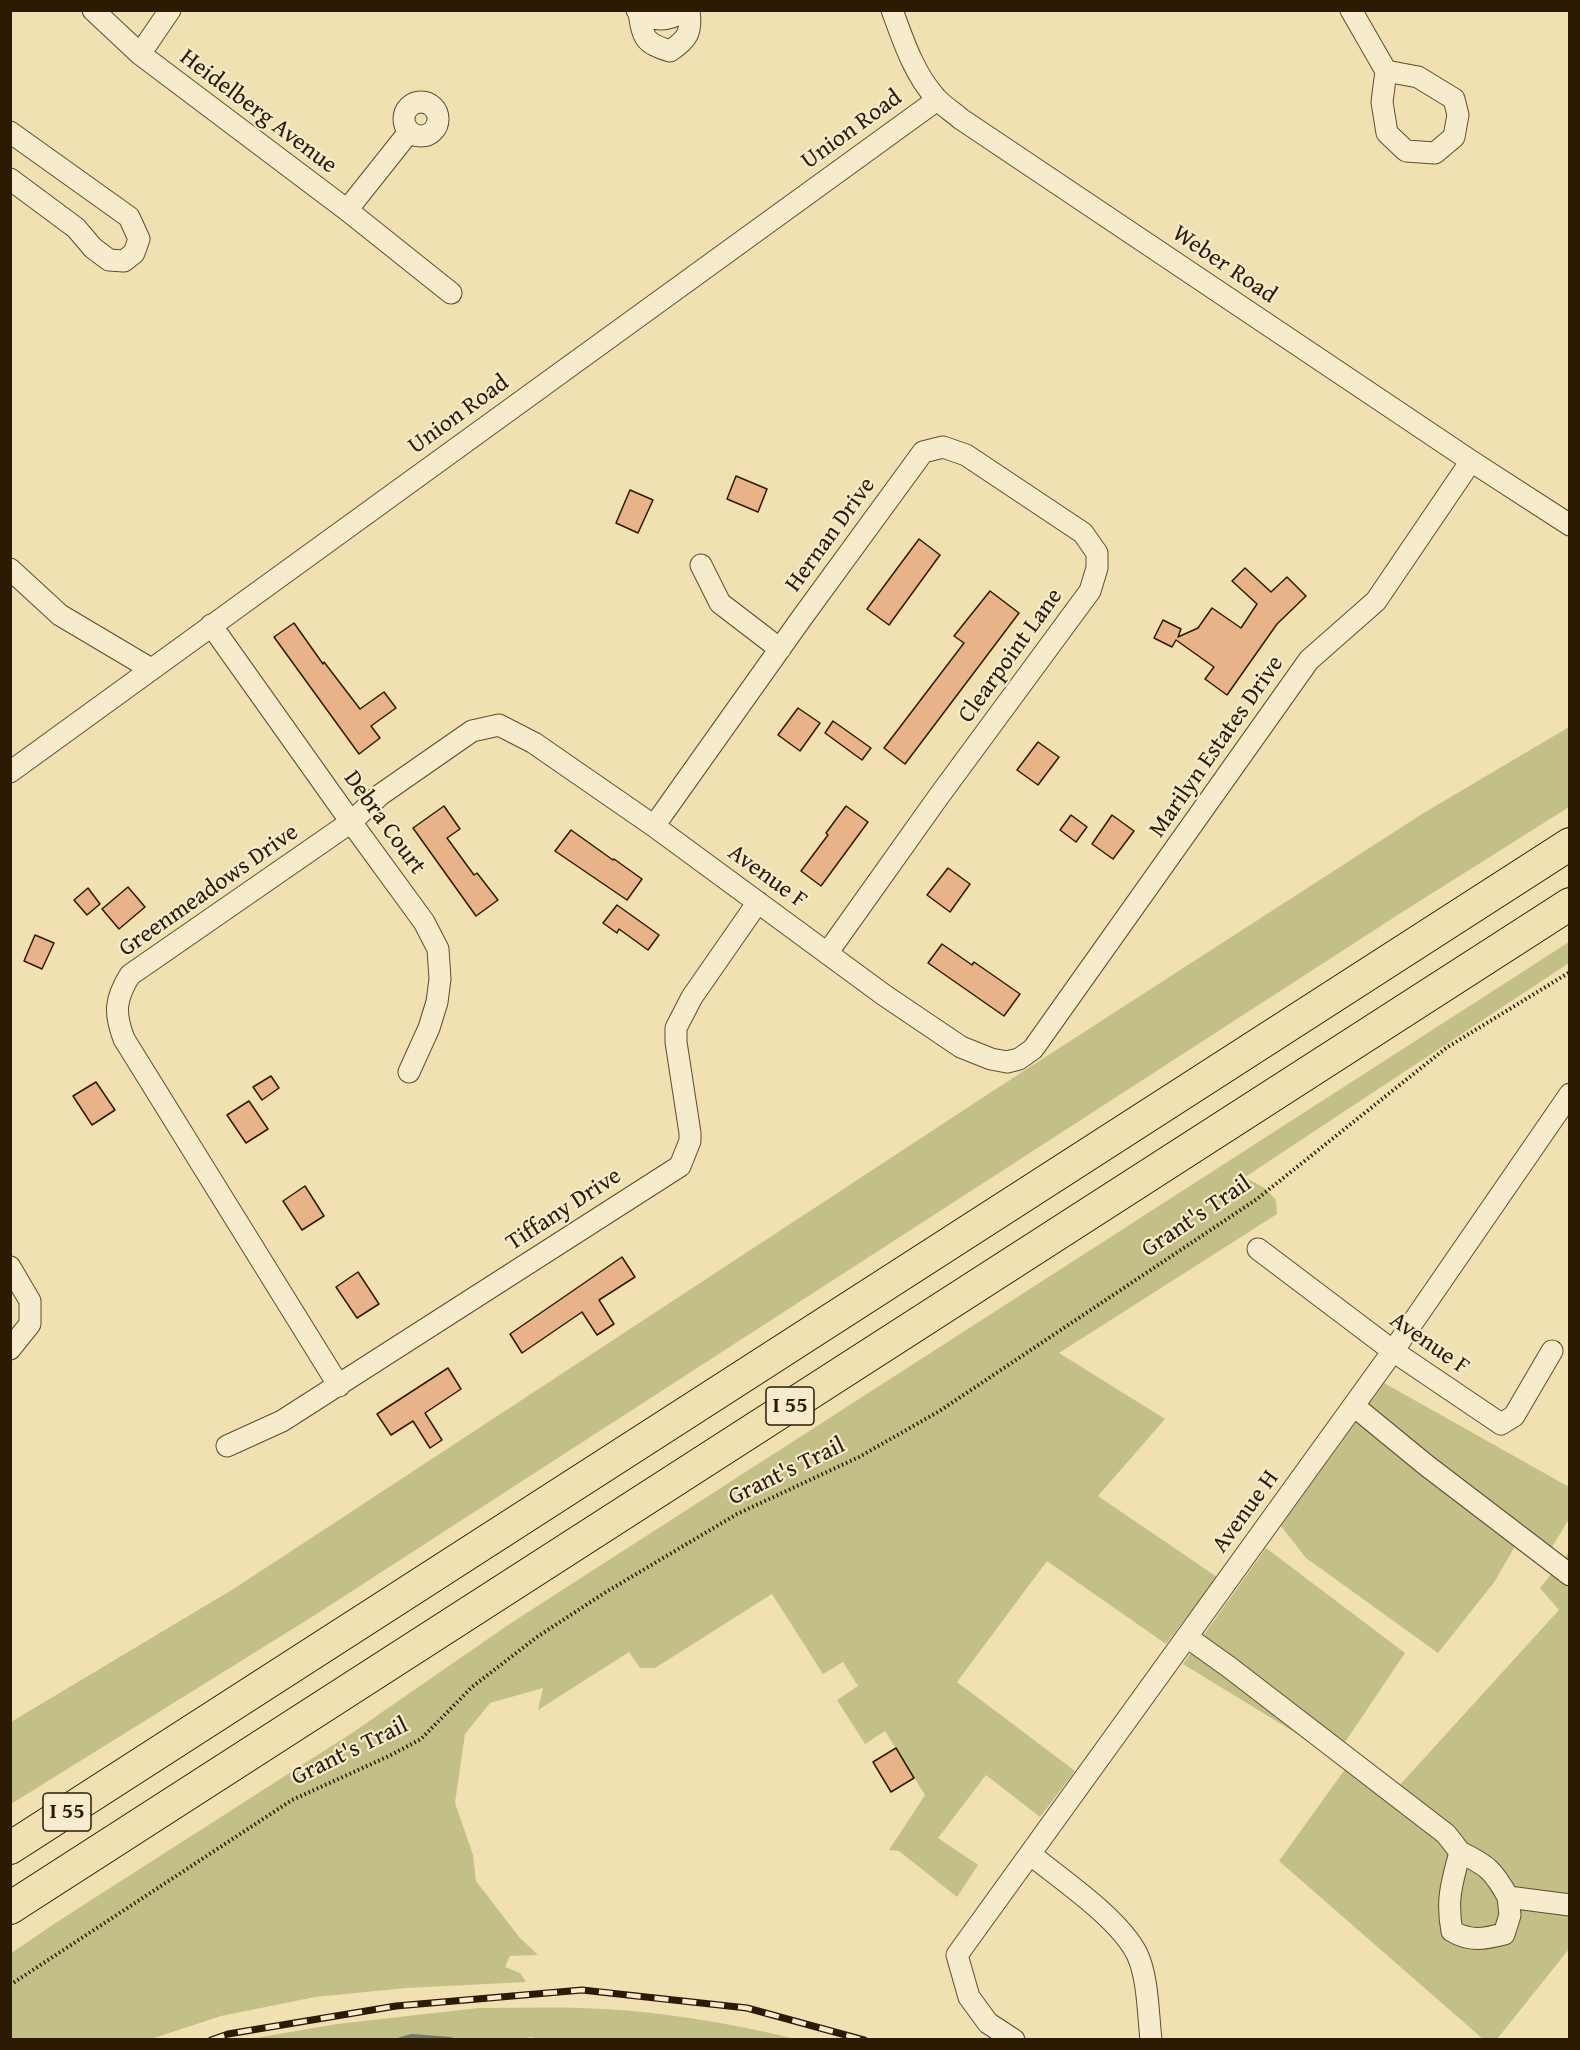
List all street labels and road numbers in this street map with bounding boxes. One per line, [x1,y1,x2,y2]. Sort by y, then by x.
street label: Heidelberg Avenue [174,44,342,180]
street label: Union Road [796,84,908,176]
street label: Weber Road [1166,220,1282,310]
street label: Union Road [403,369,515,461]
street label: Hernan Drive [780,472,882,598]
street label: Clearpoint Lane [953,583,1069,729]
street label: Marilyn Estates Drive [1144,651,1290,843]
street label: Debra Court [337,766,431,880]
street label: Greenmeadows Drive [114,818,304,964]
street label: Avenue F [722,839,812,915]
street label: Tiffany Drive [501,1162,627,1258]
street label: Grant's Trail [1137,1170,1257,1264]
street label: Avenue F [1384,1306,1474,1382]
road number: I 55 [766,1387,814,1425]
street label: Grant's Trail [724,1431,850,1513]
street label: Avenue H [1206,1465,1286,1559]
street label: Grant's Trail [287,1711,413,1793]
road number: I 55 [43,1793,91,1831]

